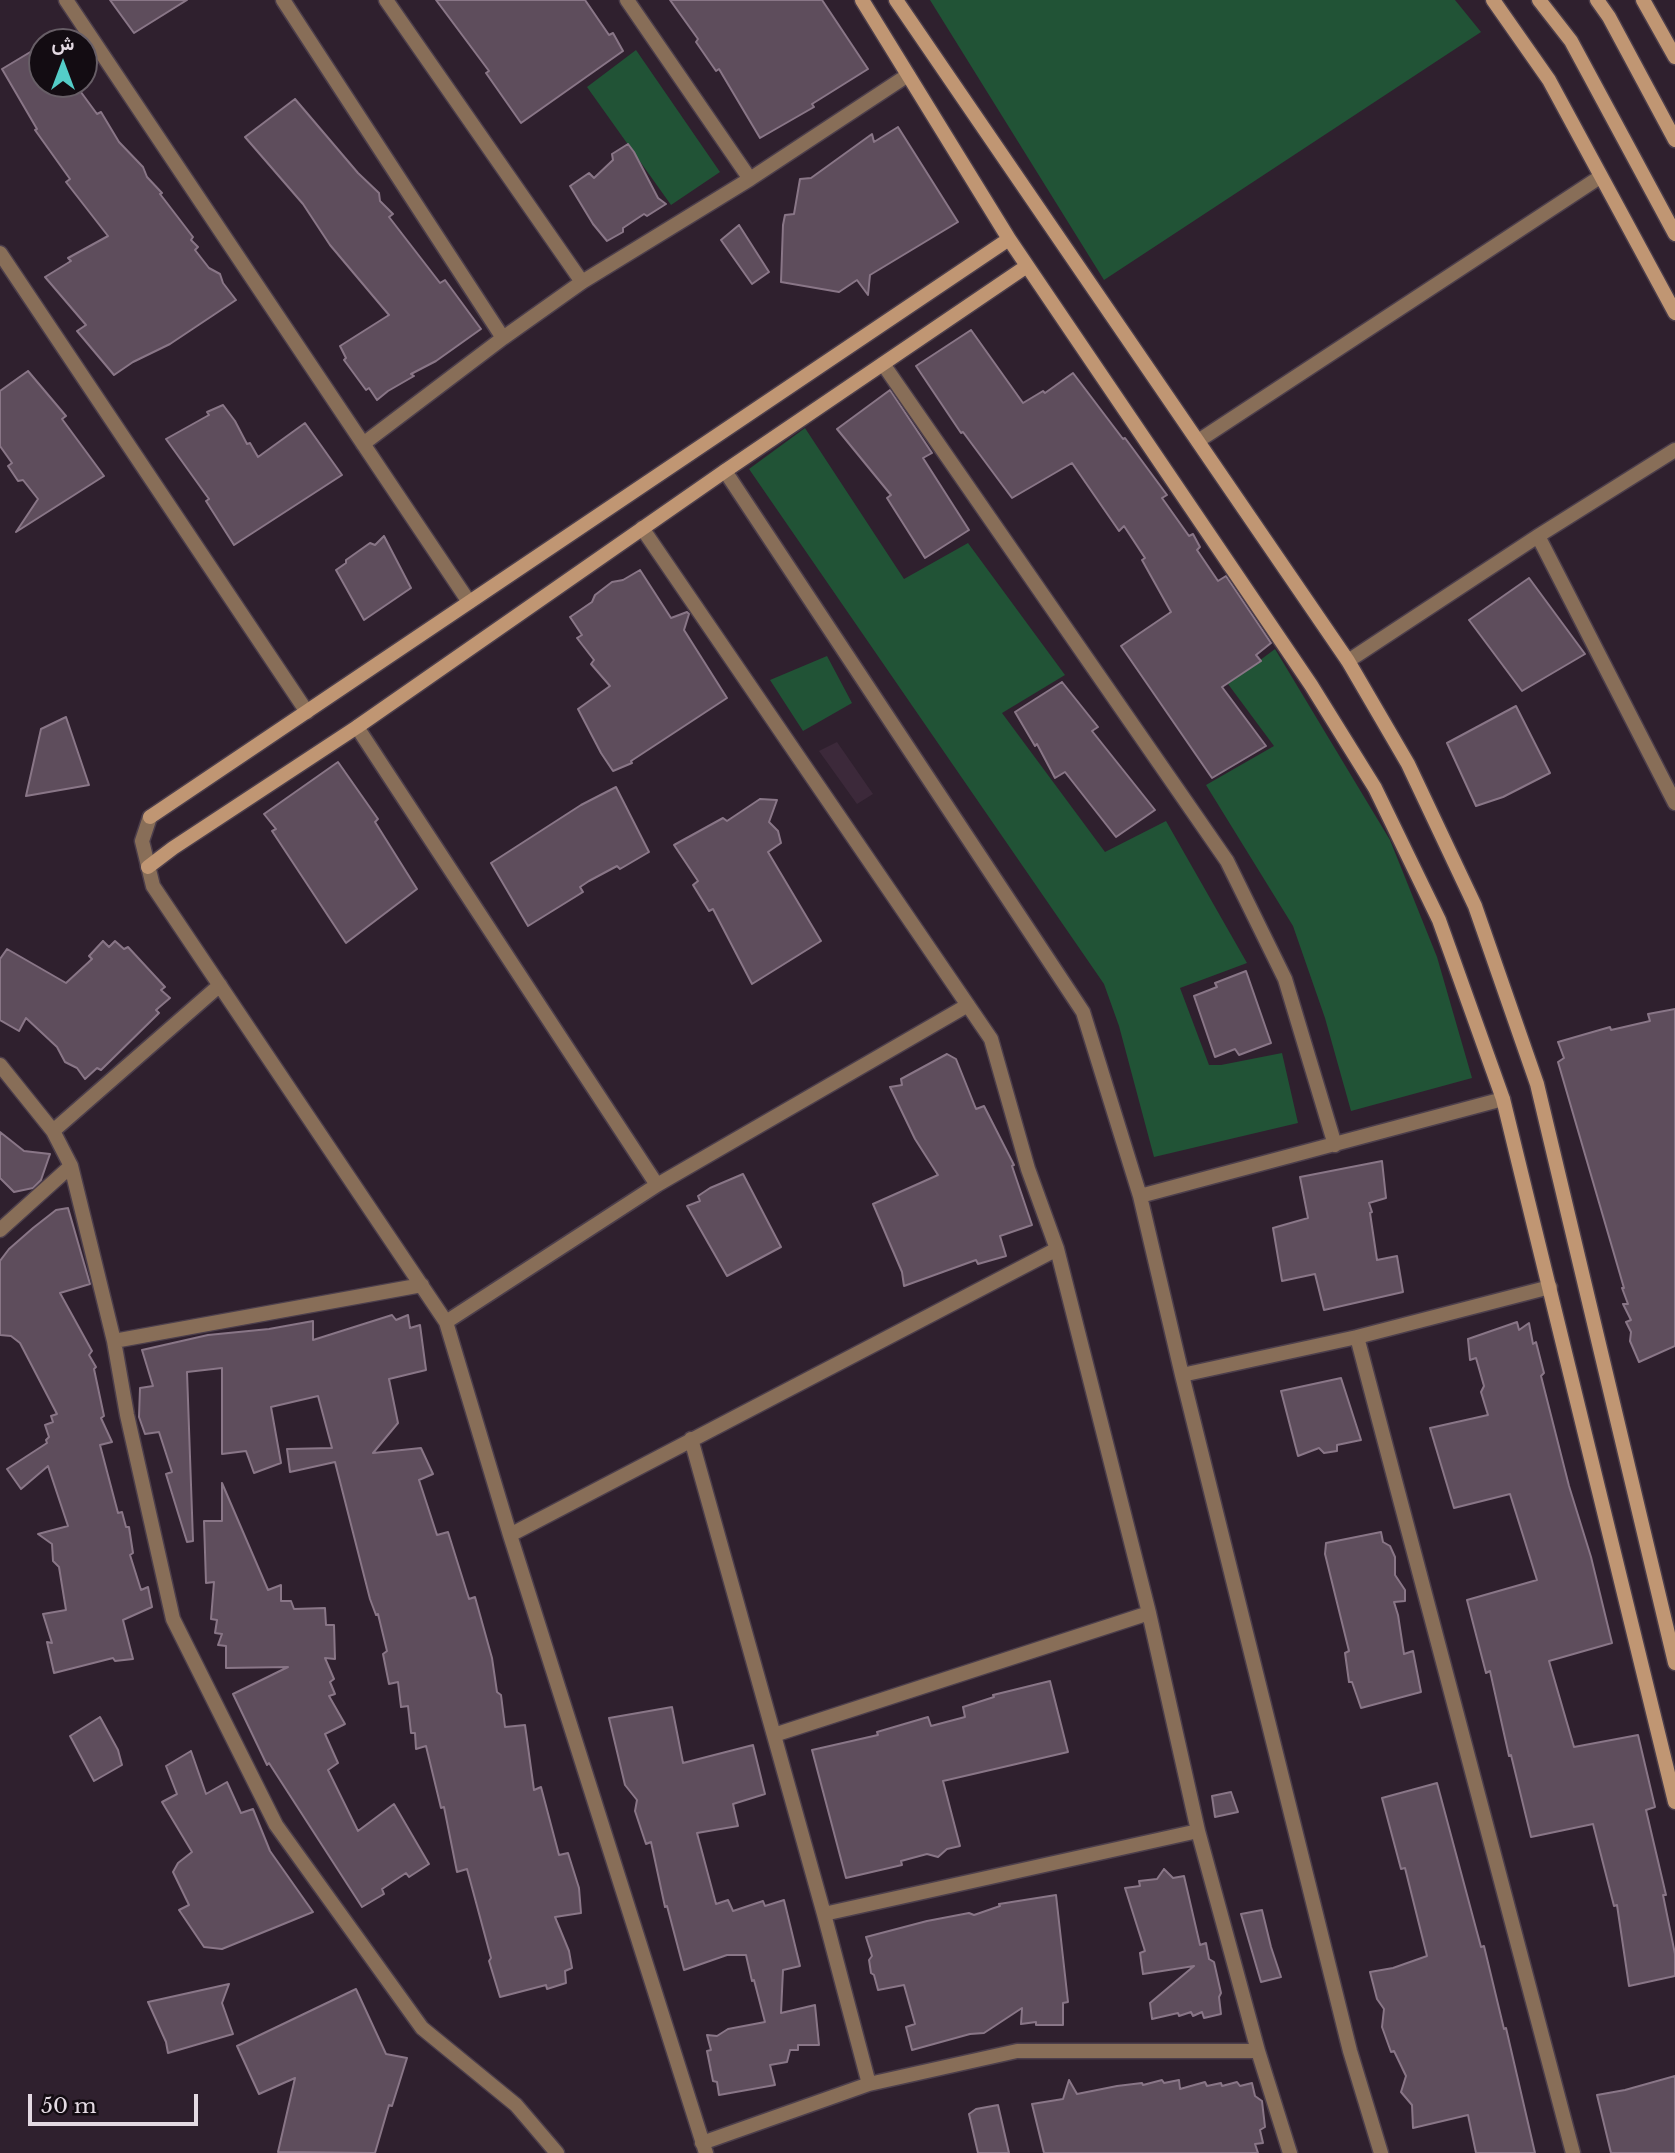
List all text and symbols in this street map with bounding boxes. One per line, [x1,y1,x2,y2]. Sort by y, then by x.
north arrow [28,28,98,98]
text: ش [52,32,74,55]
scale bar [32,2080,201,2124]
text: 50 m [41,2093,96,2119]

